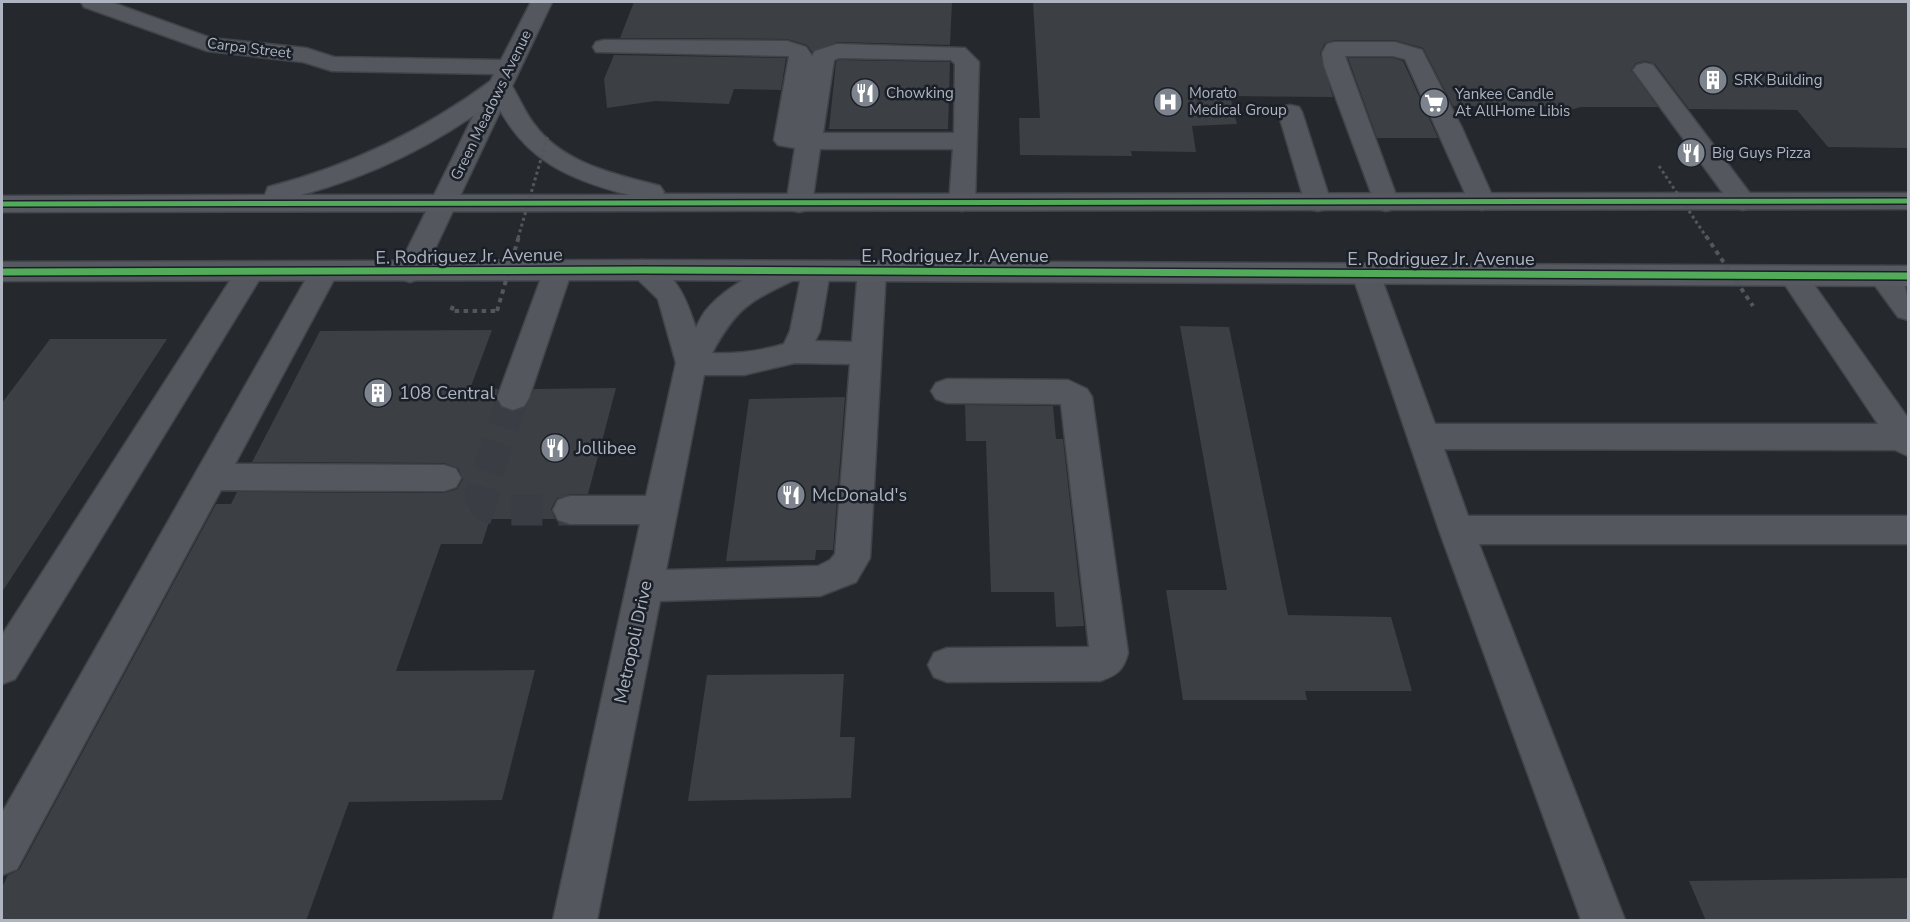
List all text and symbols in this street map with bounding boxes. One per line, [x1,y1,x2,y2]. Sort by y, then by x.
street label: Green Meadows Avenue [446,27,536,183]
street label: Carpa Street [206,33,293,63]
building icon: SRK Building [1697,64,1729,96]
place label: SRK Building [1734,70,1822,90]
restaurant icon: Chowking [849,77,881,109]
place label: Chowking [886,83,954,103]
place label: Morato Medical Group [1189,83,1287,120]
place label: Yankee Candle At AllHome Libis [1454,84,1570,121]
hospital icon: Morato Medical Group [1152,86,1184,118]
supermarket icon: Yankee Candle At AllHome Libis [1418,87,1450,119]
restaurant icon: Big Guys Pizza [1675,137,1707,169]
place label: Big Guys Pizza [1712,143,1811,163]
street label: E. Rodriguez Jr. Avenue [375,242,563,270]
street label: E. Rodriguez Jr. Avenue [861,244,1049,268]
street label: E. Rodriguez Jr. Avenue [1347,247,1535,271]
building icon: 108 Central [362,377,394,409]
place label: 108 Central [399,381,496,405]
restaurant icon: Jollibee [539,432,571,464]
place label: Jollibee [575,436,636,460]
restaurant icon: McDonald's [775,479,807,511]
place label: McDonald's [812,483,907,507]
street label: Metropoli Drive [608,578,658,706]

